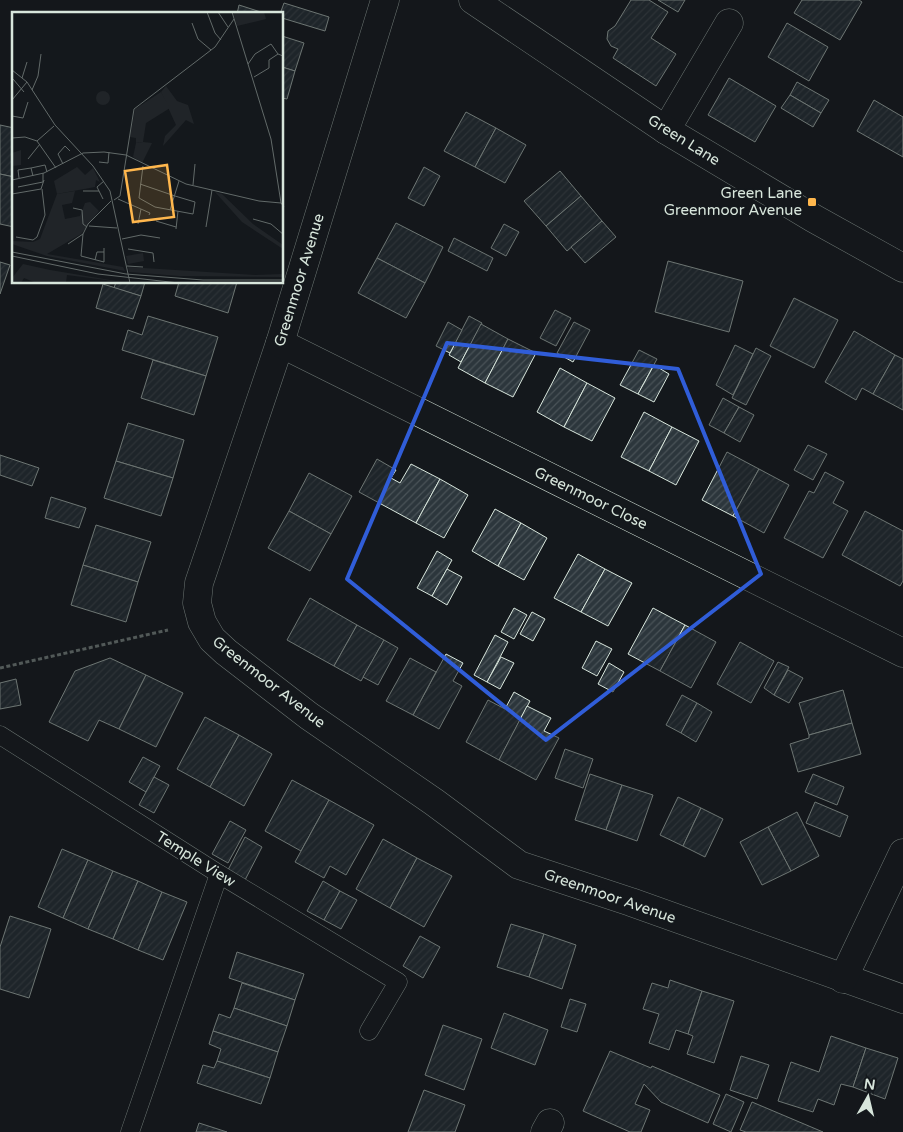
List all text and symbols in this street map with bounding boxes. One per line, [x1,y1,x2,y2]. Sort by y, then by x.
inset map [12,12,284,284]
street label: Green Lane [645,111,723,169]
place label: Green Lane Greenmoor Avenue [664,184,802,219]
marker: Green Lane Greenmoor Avenue [806,196,818,208]
street label: Greenmoor Avenue [270,211,328,349]
street label: Greenmoor Close [531,463,651,533]
street label: Greenmoor Avenue [209,632,329,732]
street label: Temple View [153,827,239,891]
street label: Greenmoor Avenue [542,865,678,927]
north arrow [843,1072,893,1122]
text: N [863,1075,876,1094]

